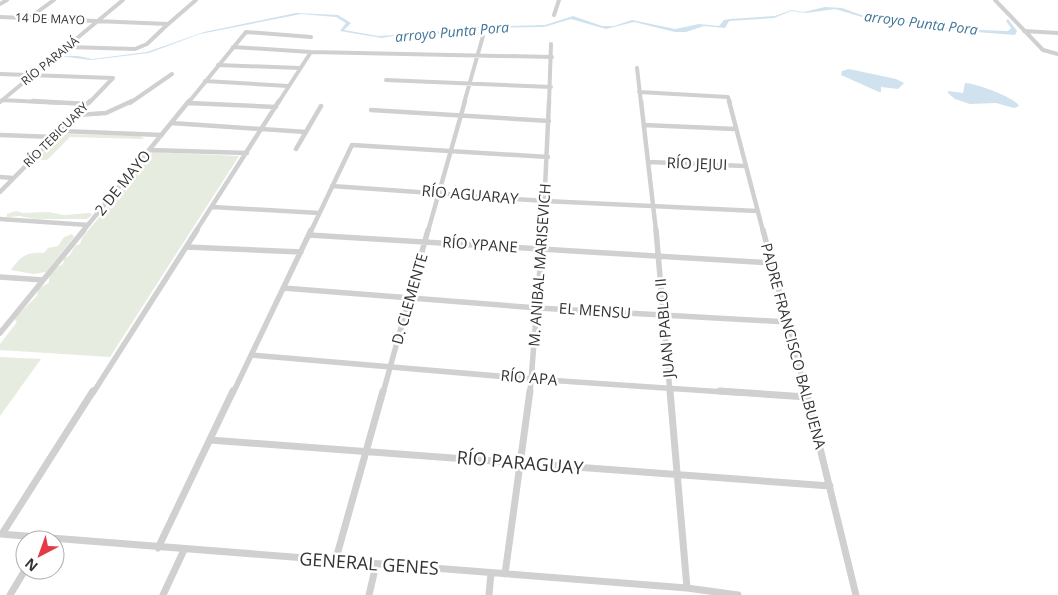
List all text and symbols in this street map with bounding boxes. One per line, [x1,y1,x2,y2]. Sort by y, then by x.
water label: arroyo Punta Pora [863,6,979,39]
street label: 14 DE MAYO [15,9,85,28]
water label: arroyo Punta Pora [394,17,510,46]
street label: RÍO PARANÁ [17,32,82,89]
street label: RÍO TEBICUARY [19,98,92,171]
street label: 2 DE MAYO [90,146,155,219]
street label: RÍO JEJUI [666,152,728,174]
street label: RÍO AGUARAY [421,180,520,208]
street label: M. ANIBAL MARISEVICH [523,183,555,347]
street label: RÍO YPANE [442,231,518,257]
street label: PADRE FRANCISCO BALBUENA [757,241,831,451]
street label: D. CLEMENTE [386,251,432,347]
street label: JUAN PABLO II [650,278,678,381]
street label: EL MENSU [558,298,632,323]
street label: RÍO APA [500,365,559,389]
street label: RÍO PARAGUAY [456,445,585,480]
north arrow [15,530,65,580]
street label: GENERAL GENES [299,546,440,580]
text: N [21,554,42,576]

